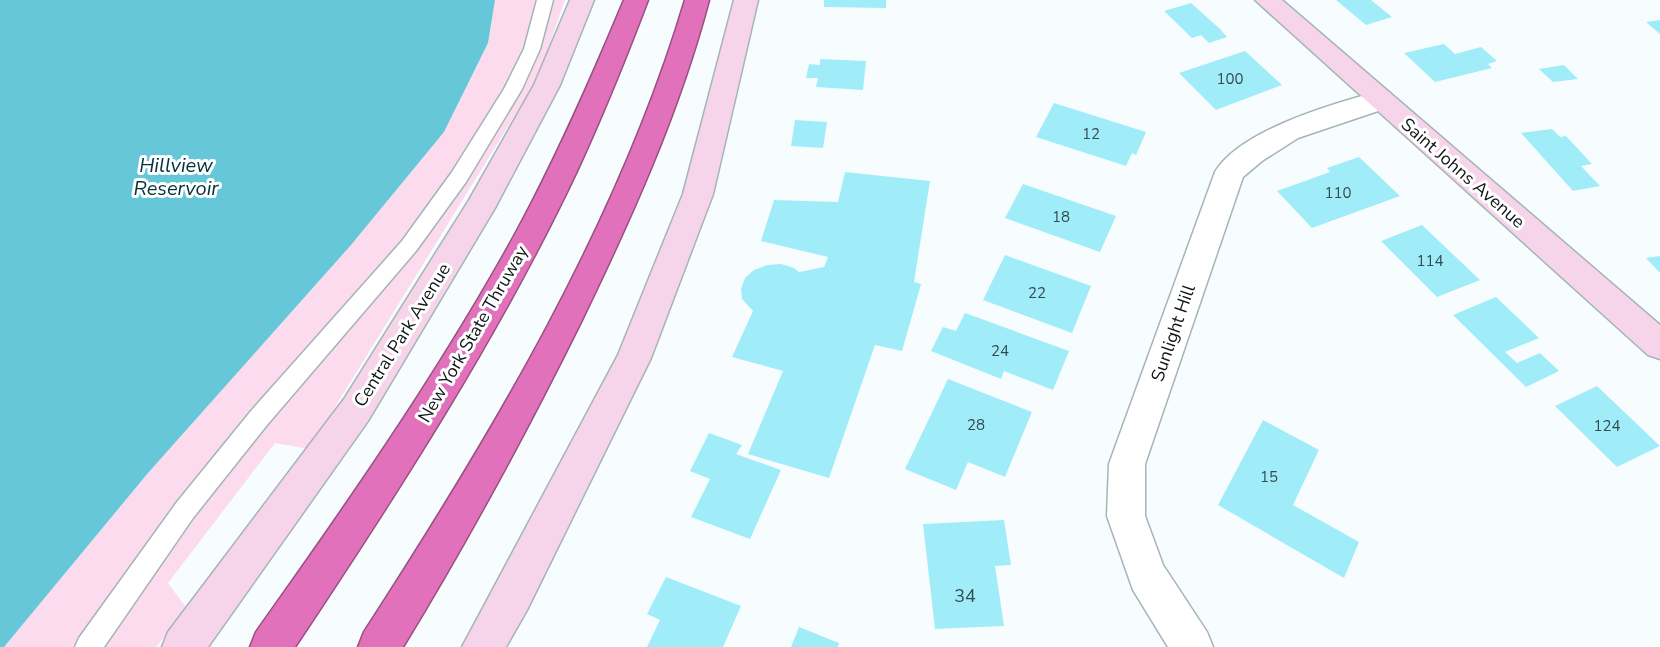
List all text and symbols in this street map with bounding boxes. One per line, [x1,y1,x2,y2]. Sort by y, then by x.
house number: 100 [1216,69,1244,89]
street label: Saint Johns Avenue [1396,113,1530,233]
house number: 12 [1082,124,1100,144]
water label: Hillview Reservoir [134,152,219,202]
house number: 110 [1324,183,1352,203]
house number: 18 [1052,207,1070,227]
street label: New York State Thruway [412,241,534,427]
house number: 114 [1416,251,1444,271]
street label: Central Park Avenue [348,259,456,411]
street label: Sunlight Hill [1145,281,1201,385]
house number: 22 [1028,283,1046,303]
house number: 24 [991,341,1009,361]
house number: 28 [967,415,985,435]
house number: 124 [1593,416,1621,436]
house number: 15 [1260,467,1278,487]
house number: 34 [954,584,976,608]

